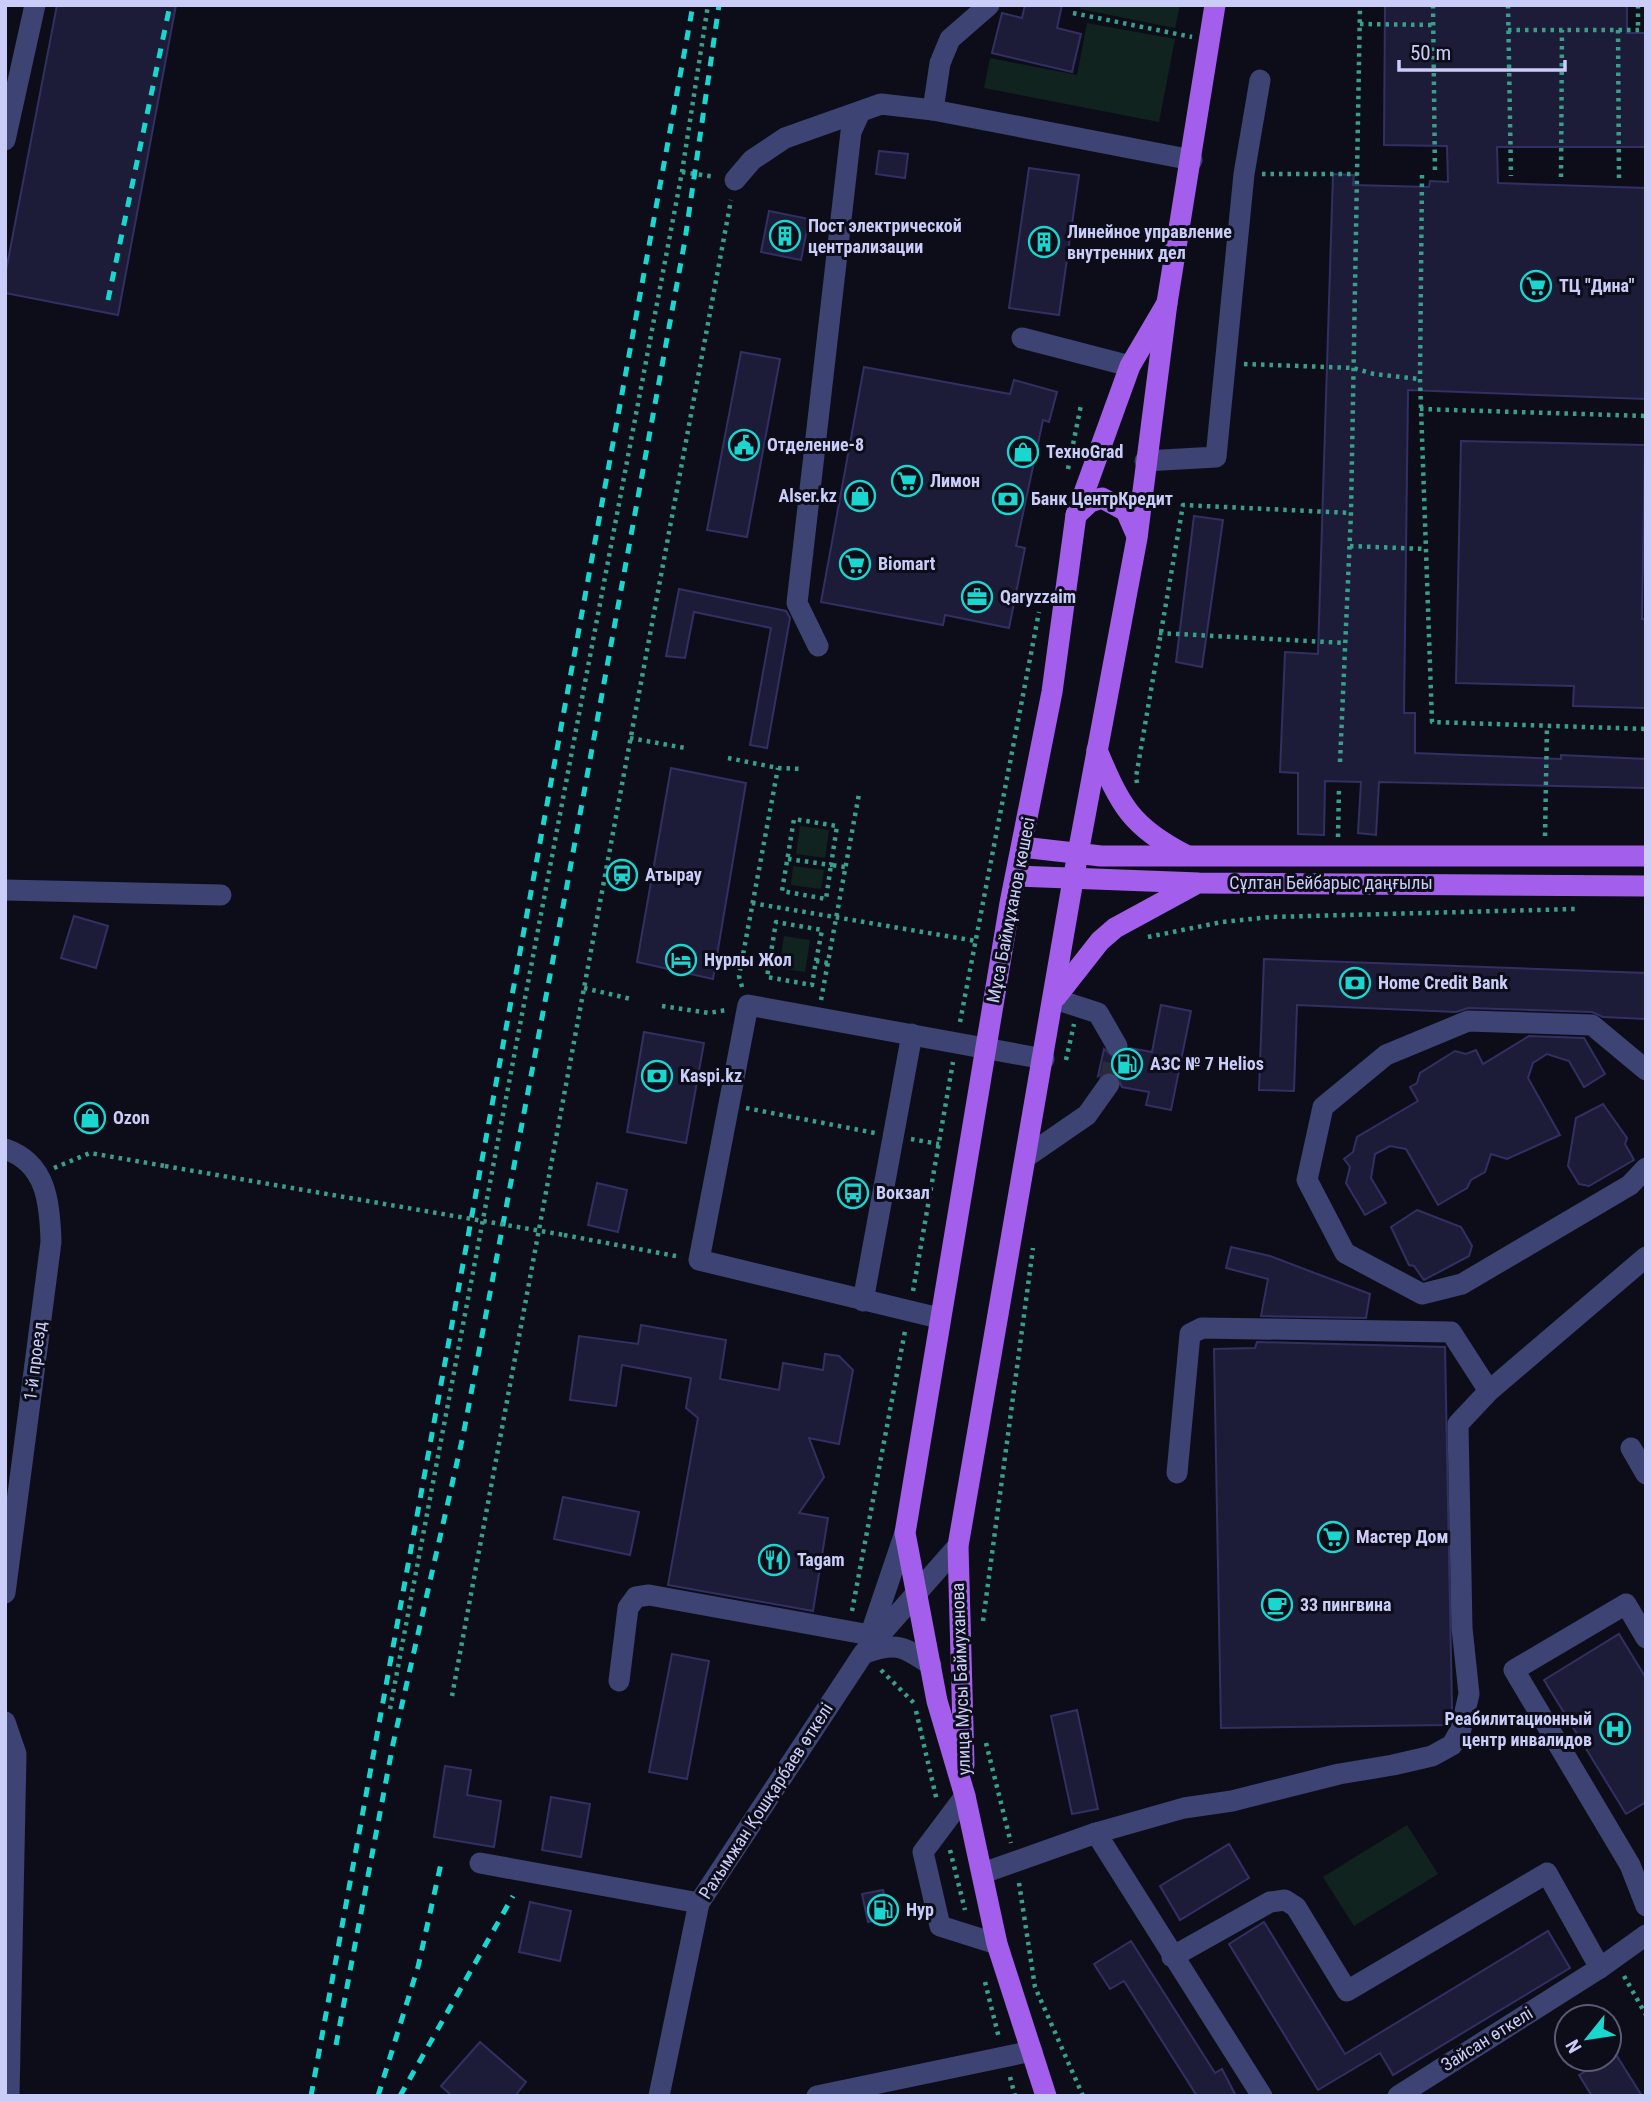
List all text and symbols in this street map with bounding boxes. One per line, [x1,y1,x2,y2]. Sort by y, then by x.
scale bar [1399,28,1565,72]
text: 50 m [1410,41,1451,65]
place label: Пост электрической централизации [808,215,962,257]
building icon: Пост электрической централизации [768,219,802,253]
place label: Линейное управление внутренних дел [1067,221,1232,263]
building icon: Линейное управление внутренних дел [1027,225,1061,259]
supermarket icon: ТЦ "Дина" [1519,269,1553,303]
place label: ТЦ "Дина" [1559,275,1635,296]
public building icon: Отделение-8 [727,428,761,462]
place label: Отделение-8 [767,434,864,455]
shop icon: ТехноGrad [1006,435,1040,469]
place label: ТехноGrad [1046,441,1123,462]
supermarket icon: Лимон [890,464,924,498]
place label: Лимон [930,470,980,491]
shop icon: Alser.kz [843,479,877,513]
bank icon: Банк ЦентрКредит [991,482,1025,516]
place label: Alser.kz [779,485,837,506]
place label: Банк ЦентрКредит [1031,488,1173,509]
supermarket icon: Biomart [838,547,872,581]
place label: Biomart [878,553,936,574]
office icon: Qaryzzaim [960,580,994,614]
place label: Qaryzzaim [1000,586,1076,607]
street label: Мұса Баймұханов көшесі [982,815,1039,1005]
station icon: Атырау [605,858,639,892]
place label: Атырау [645,864,702,885]
street label: Сұлтан Бейбарыс даңғылы [1229,872,1433,893]
hotel icon: Нурлы Жол [664,943,698,977]
place label: Нурлы Жол [704,949,792,970]
bank icon: Home Credit Bank [1338,966,1372,1000]
place label: Home Credit Bank [1378,972,1508,993]
fuel station icon: АЗС № 7 Helios [1110,1047,1144,1081]
place label: АЗС № 7 Helios [1150,1053,1264,1074]
bank icon: Kaspi.kz [640,1059,674,1093]
place label: Kaspi.kz [680,1065,742,1086]
shop icon: Ozon [73,1101,107,1135]
place label: Ozon [113,1107,150,1128]
bus stop icon: Вокзал [836,1176,870,1210]
place label: Вокзал [876,1182,930,1203]
street label: 1-й проезд [19,1320,50,1402]
supermarket icon: Мастер Дом [1316,1520,1350,1554]
place label: Мастер Дом [1356,1526,1448,1547]
restaurant icon: Tagam [757,1543,791,1577]
place label: Tagam [797,1549,845,1570]
street label: улица Мусы Баймуханова [947,1582,974,1776]
cafe icon: 33 пингвина [1260,1588,1294,1622]
place label: 33 пингвина [1300,1594,1391,1615]
street label: Рахымжан Қошқарбаев өткелі [694,1699,837,1903]
place label: Реабилитационный центр инвалидов [1445,1708,1592,1750]
hospital icon: Реабилитационный центр инвалидов [1598,1712,1632,1746]
fuel station icon: Нур [866,1893,900,1927]
place label: Нур [906,1899,934,1920]
street label: Зайсан өткелі [1437,2002,1536,2075]
north arrow [1553,2003,1623,2073]
text: N [1561,2035,1587,2057]

